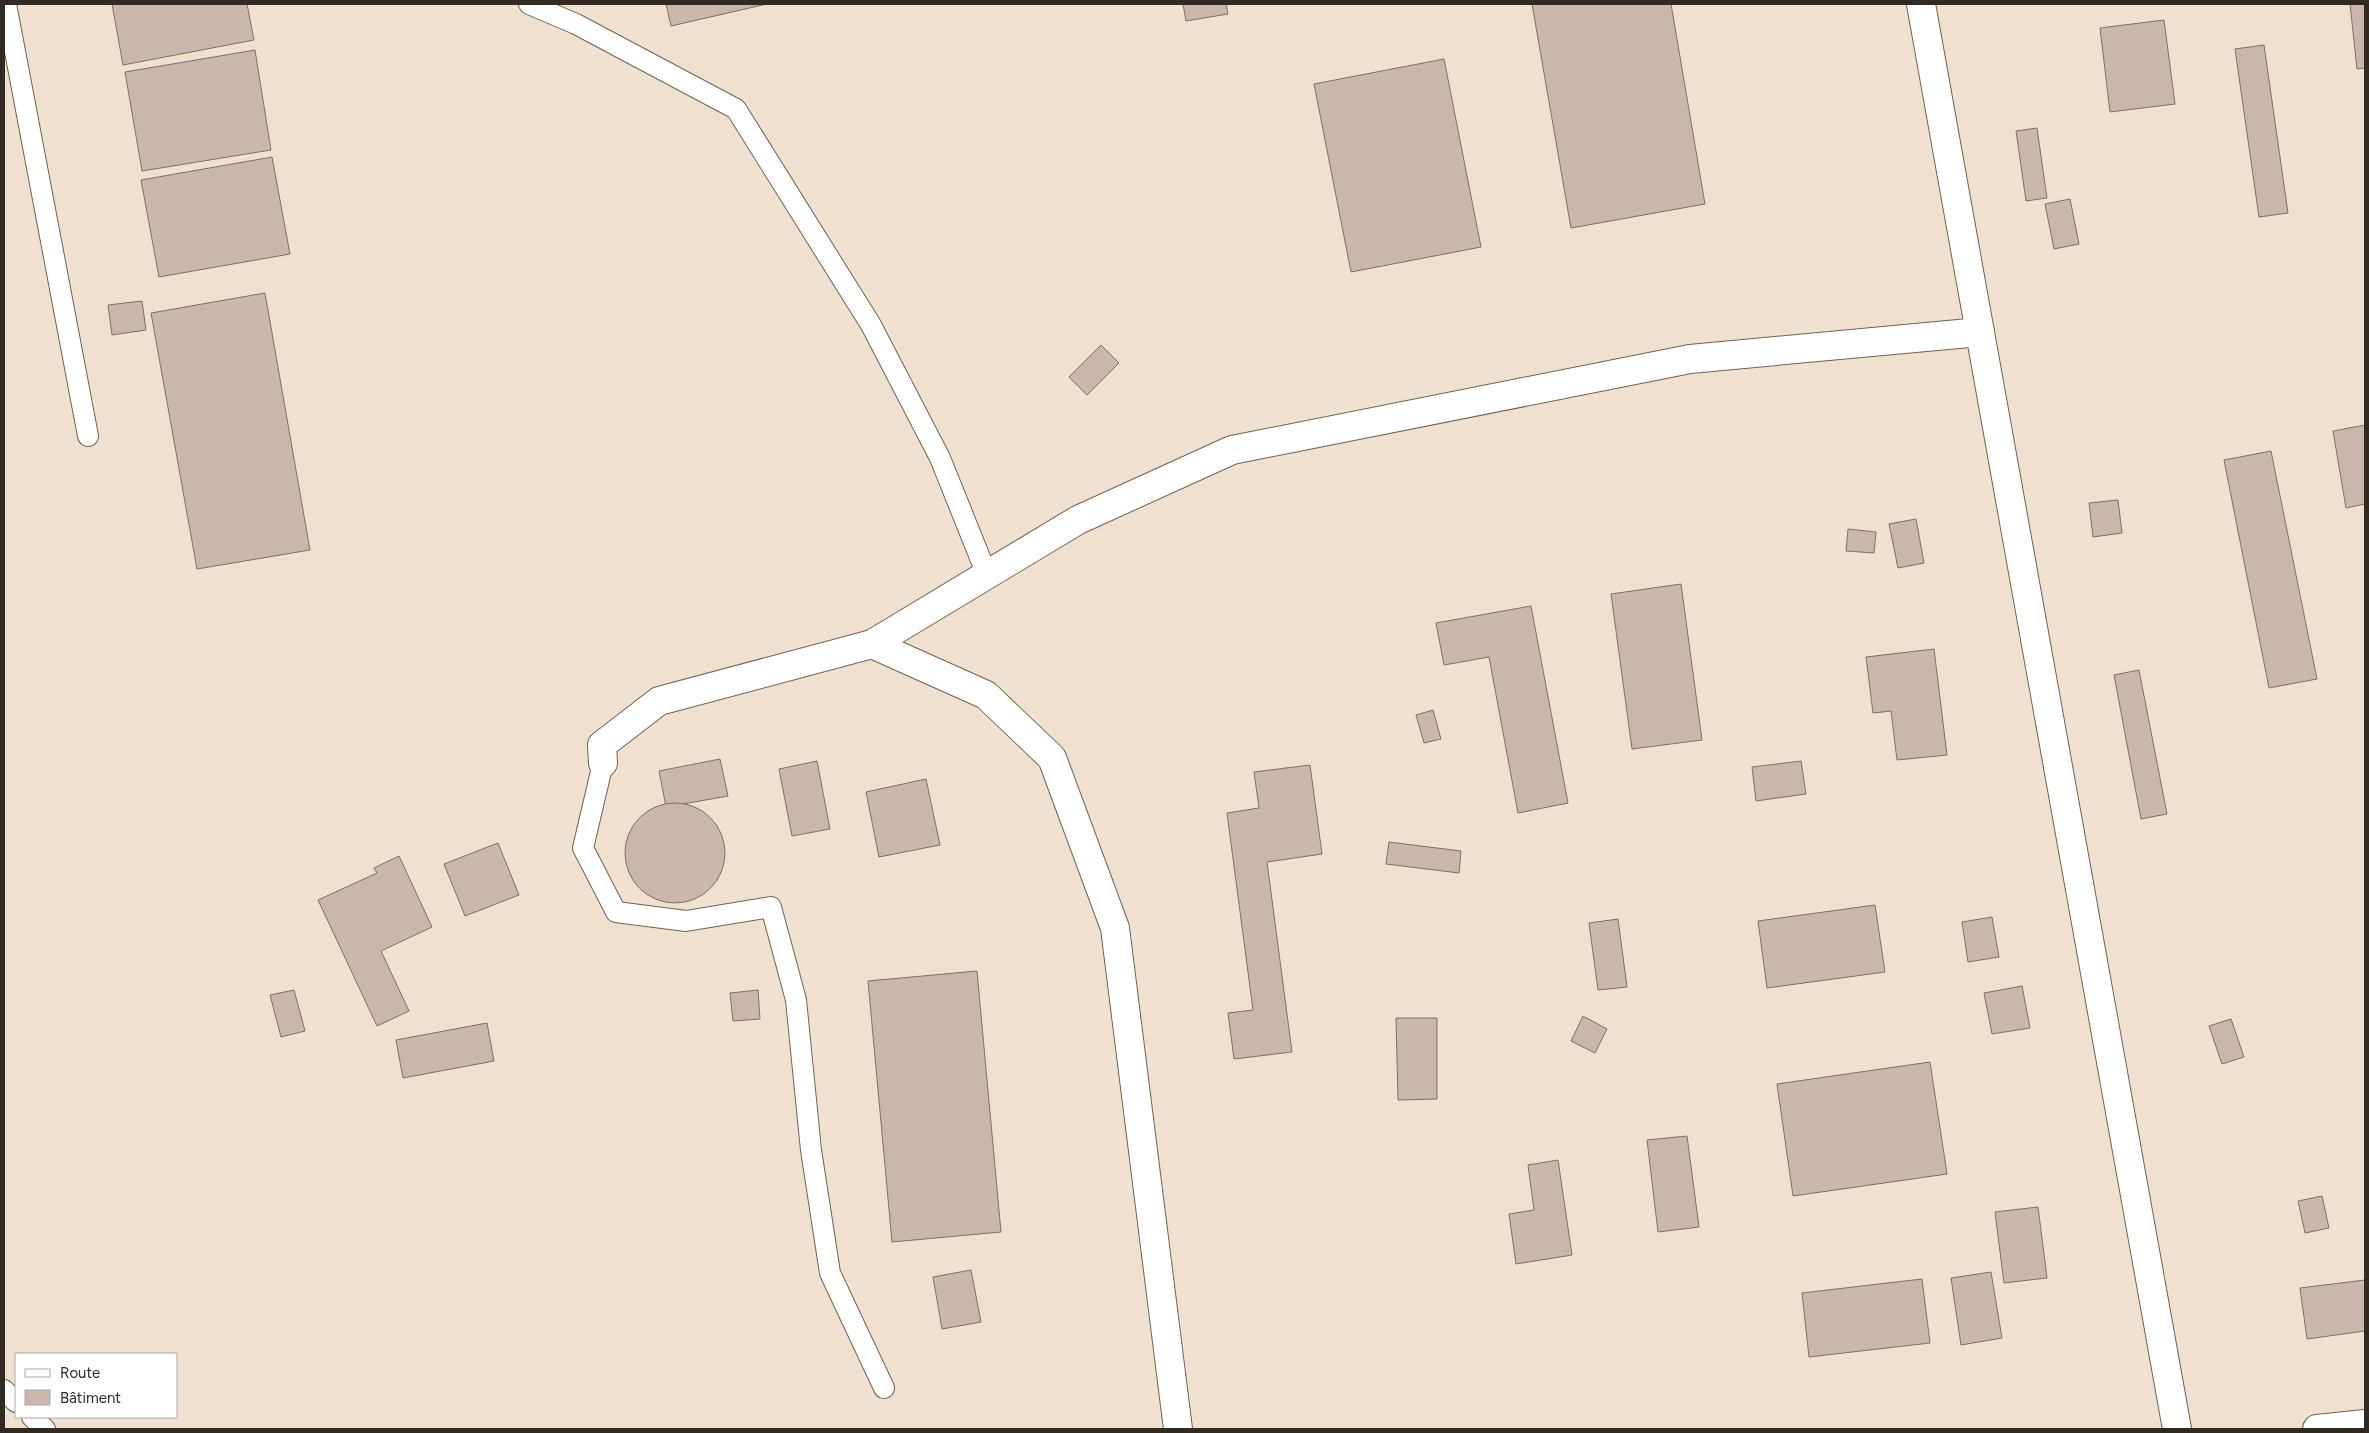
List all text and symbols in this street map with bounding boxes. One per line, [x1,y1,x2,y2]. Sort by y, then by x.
legend [15,1353,178,1418]
text: Route [60,1364,100,1382]
text: Bâtiment [60,1389,121,1407]

